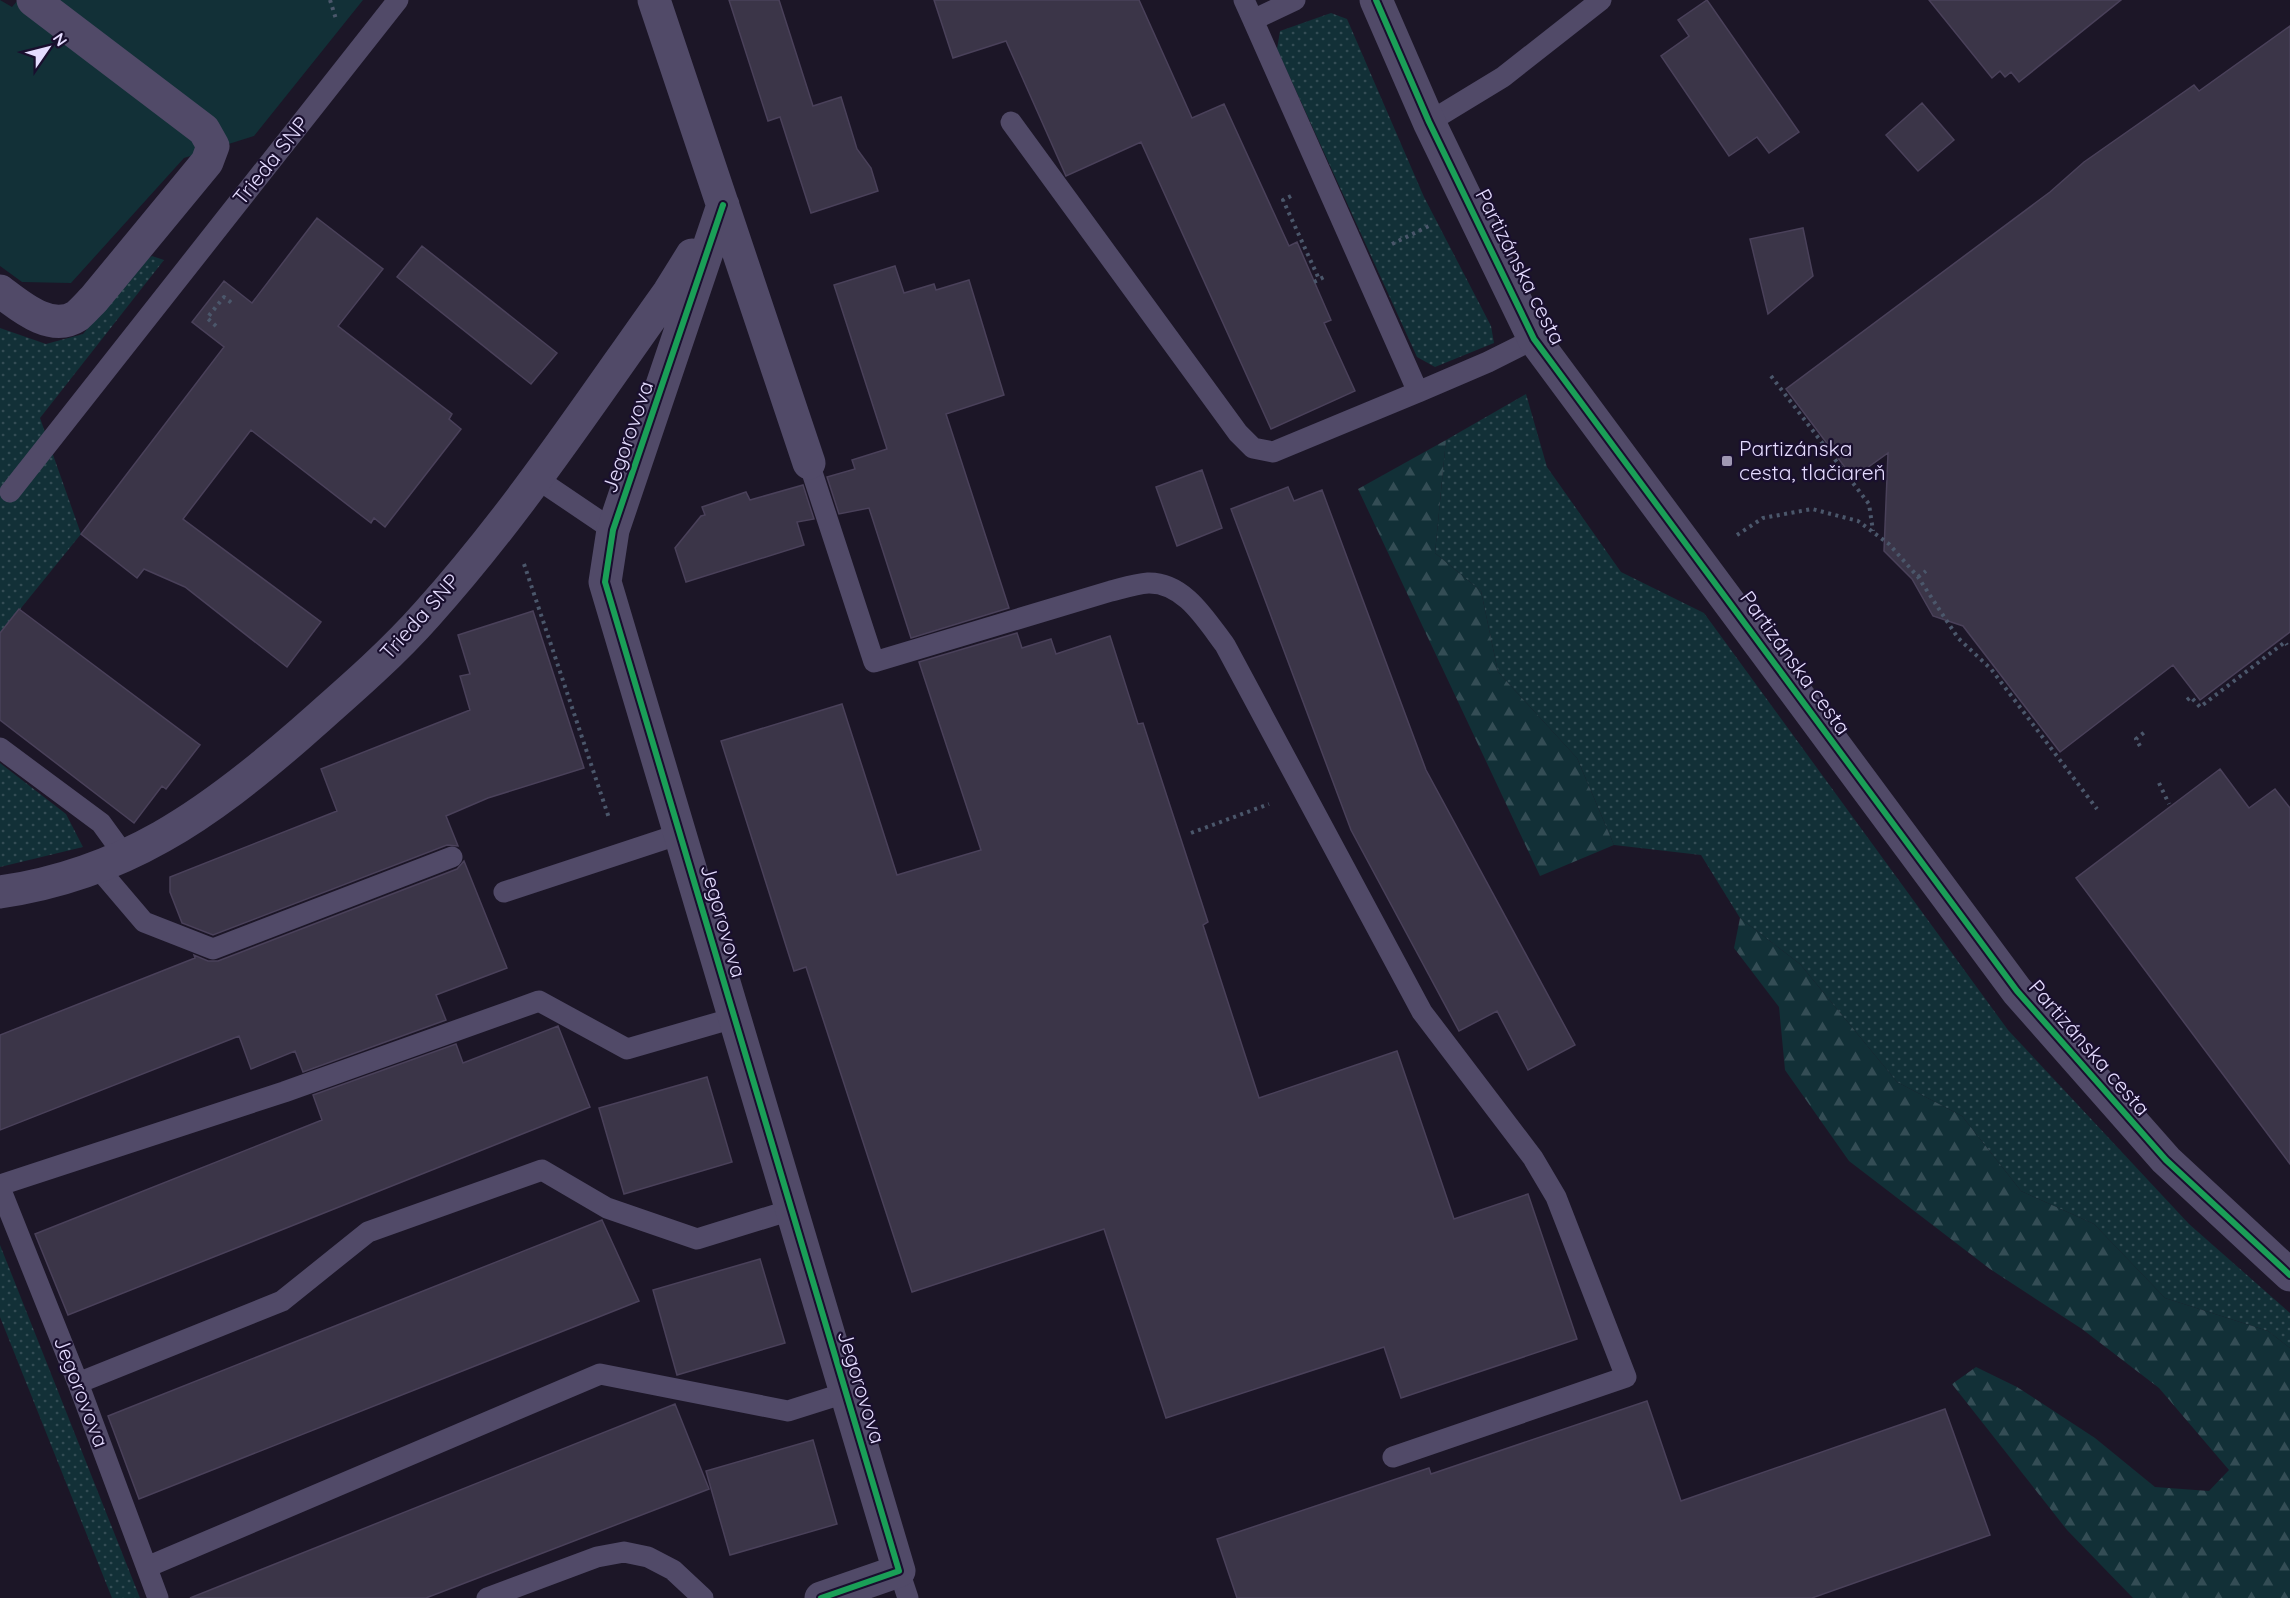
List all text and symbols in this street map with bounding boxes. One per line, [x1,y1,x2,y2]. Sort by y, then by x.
north arrow [18,18,78,78]
text: N [49,29,72,50]
street label: Trieda SNP [227,111,314,210]
street label: Partizánska cesta [1470,184,1571,349]
street label: Jegorovova [596,377,658,496]
place label: Partizánska cesta, tlačiareň [1739,435,1886,485]
marker: Partizánska cesta, tlačiareň [1720,454,1734,468]
street label: Trieda SNP [374,568,465,665]
street label: Partizánska cesta [1735,585,1857,739]
street label: Jegorovova [695,861,753,980]
street label: Partizánska cesta [2024,974,2156,1121]
street label: Jegorovova [832,1327,891,1446]
street label: Jegorovova [49,1332,115,1451]

